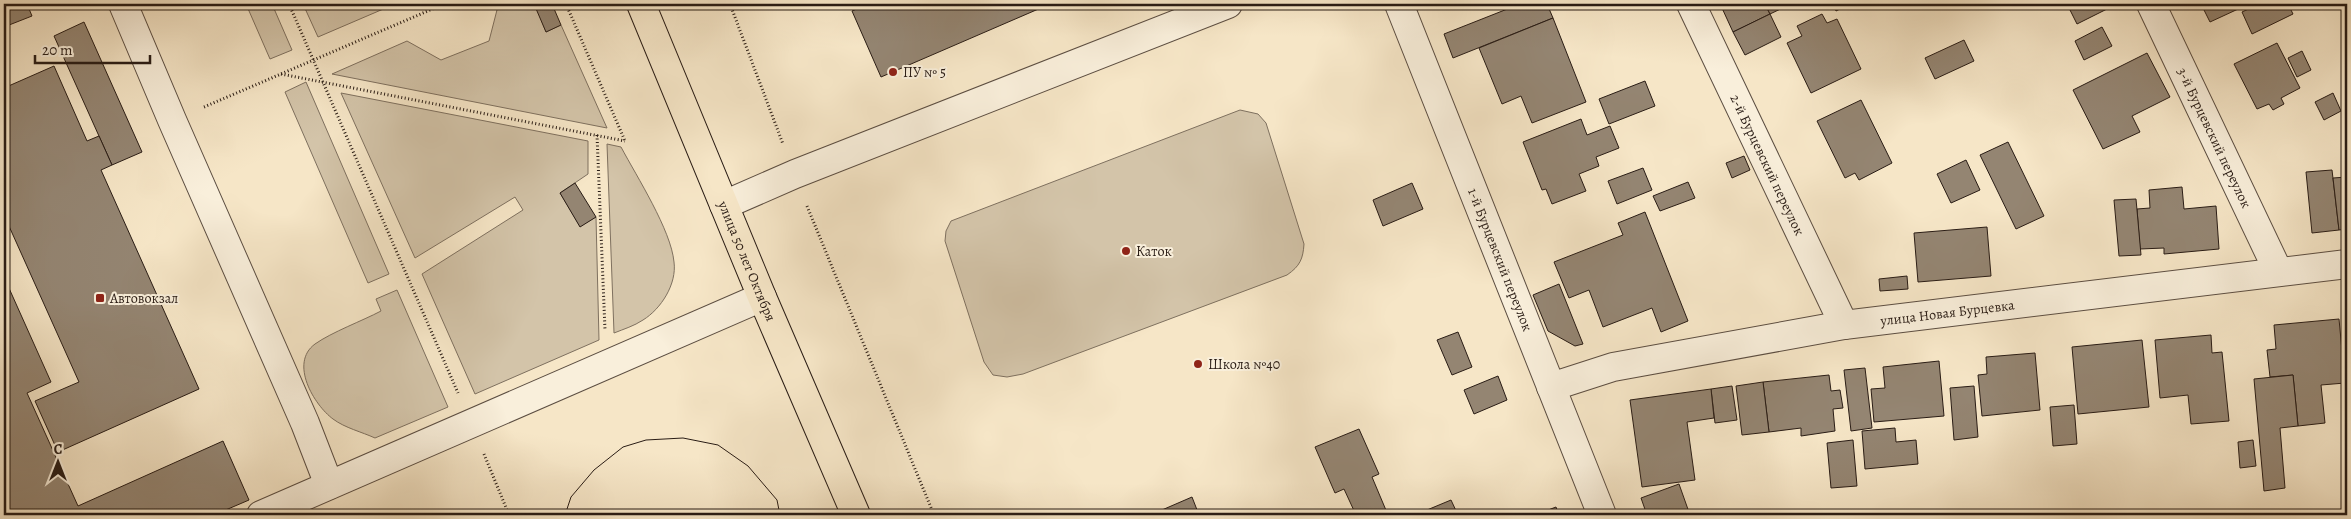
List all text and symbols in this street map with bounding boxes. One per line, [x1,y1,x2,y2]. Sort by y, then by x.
scale bar [35,32,150,64]
text: 20 m [42,40,73,60]
place label: ПУ № 5 [903,63,946,82]
street label: 3-й Бурцевский переулок [2173,64,2256,211]
marker: ПУ № 5 [887,66,899,78]
street label: 2-й Бурцевский переулок [1726,91,1809,238]
street label: 1-й Бурцевский переулок [1464,185,1537,334]
street label: улица 50 лет Октября [713,197,781,324]
place label: Каток [1136,242,1172,261]
marker: Каток [1120,245,1132,257]
place label: Автовокзал [109,289,178,308]
marker: Автовокзал [94,292,106,304]
street label: улица Новая Бурцевка [1878,295,2016,330]
place label: Школа №40 [1208,355,1280,374]
marker: Школа №40 [1192,358,1204,370]
north arrow [32,436,82,486]
text: С [54,440,63,459]

